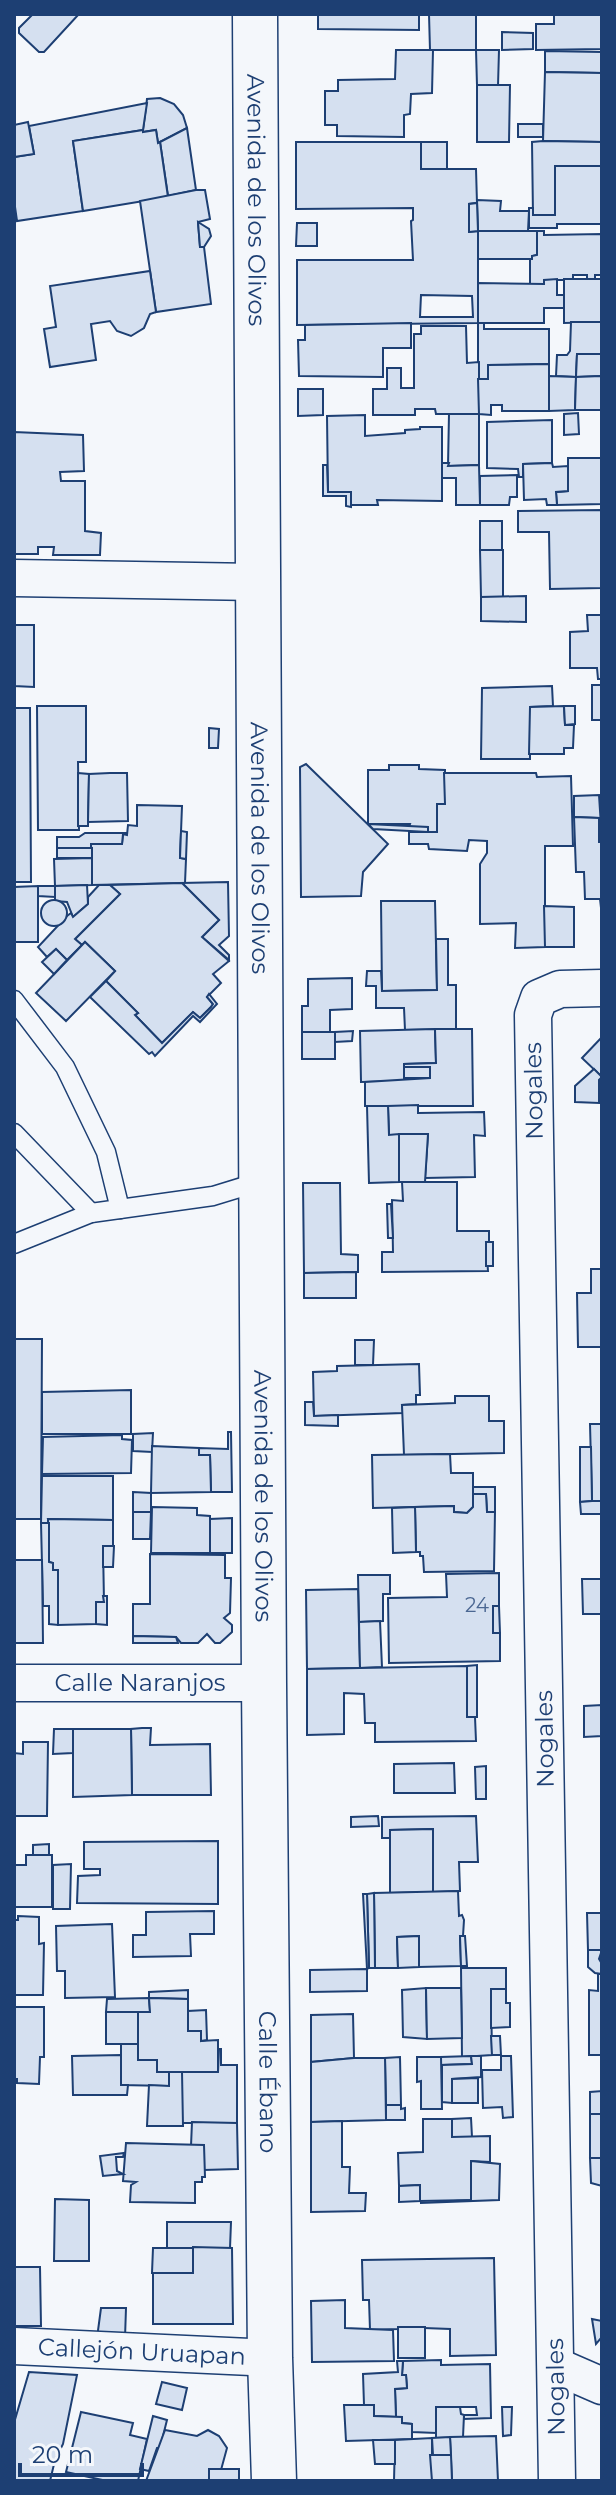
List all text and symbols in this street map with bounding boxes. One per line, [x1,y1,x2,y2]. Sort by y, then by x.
street label: Avenida de los Olivos [241,74,272,326]
street label: Avenida de los Olivos [245,722,275,974]
street label: Nogales [518,1042,549,1140]
street label: Avenida de los Olivos [248,1370,279,1622]
house number: 24 [465,1593,489,1617]
street label: Calle Naranjos [55,1668,225,1697]
street label: Nogales [529,1690,560,1788]
street label: Calle Ébano [253,2011,283,2153]
street label: Callejón Uruapan [37,2332,246,2371]
street label: Nogales [540,2338,571,2436]
scale bar [20,2427,142,2477]
text: 20 m [32,2440,93,2469]

